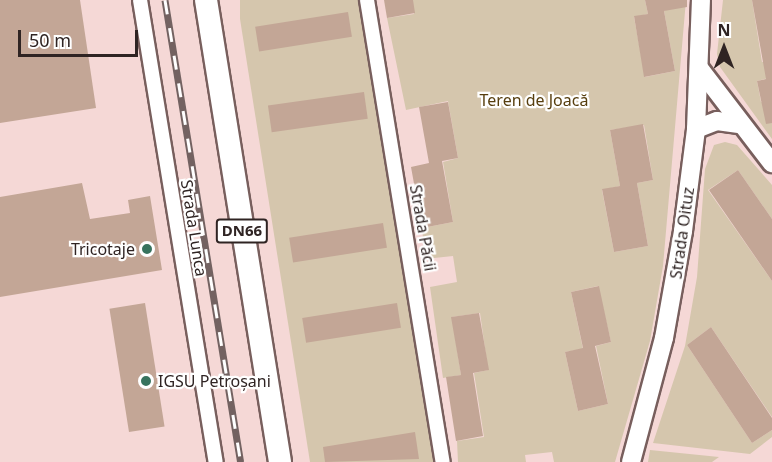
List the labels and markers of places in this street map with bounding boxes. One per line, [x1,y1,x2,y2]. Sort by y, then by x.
place label: Tricotaje [71,239,135,259]
marker: Tricotaje [140,242,154,256]
place label: IGSU Petroșani [158,371,271,391]
marker: IGSU Petroșani [139,374,153,388]

